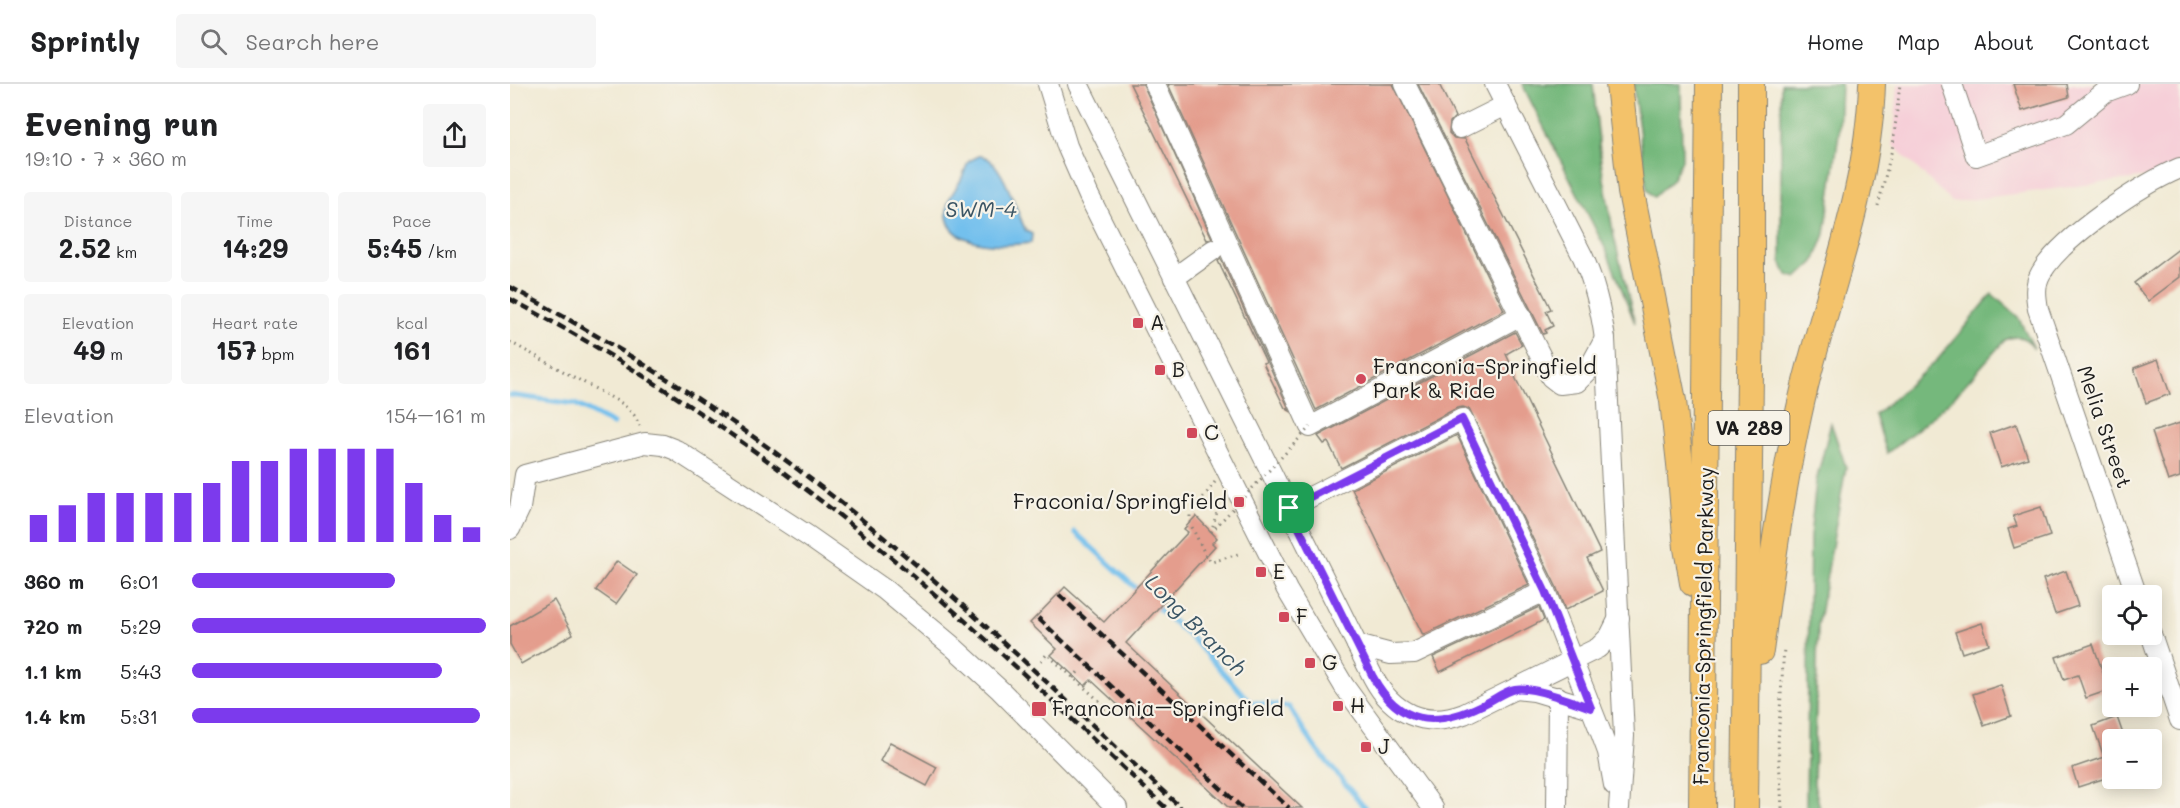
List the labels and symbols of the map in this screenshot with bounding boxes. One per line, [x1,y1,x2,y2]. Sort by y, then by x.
water label: SWM-4 [945,194,1017,223]
place label: A [1150,308,1165,335]
marker: A [1131,316,1145,330]
place label: Franconia-Springfield Park & Ride [1373,352,1597,403]
place label: B [1172,355,1185,382]
street label: Melia Street [2072,362,2139,491]
marker: B [1153,363,1167,377]
marker: Franconia-Springfield Park & Ride [1354,372,1368,386]
road number: VA 289 [1708,411,1790,445]
place label: C [1204,418,1219,445]
marker: C [1185,426,1199,440]
street label: Franconia-Springfield Parkway [1686,467,1719,785]
pin [1263,482,1314,533]
place label: Fraconia/Springfield [1013,487,1227,514]
marker: Fraconia/Springfield [1232,495,1246,509]
place label: E [1273,557,1285,584]
marker: E [1254,565,1268,579]
water label: Long Branch [1139,568,1253,682]
place label: F [1296,602,1308,629]
marker: F [1277,610,1291,624]
place label: G [1322,648,1338,675]
marker: G [1303,656,1317,670]
place label: H [1350,691,1365,718]
place label: Franconia–Springfield [1052,694,1284,721]
marker: H [1331,699,1345,713]
marker: Franconia–Springfield [1030,700,1048,718]
place label: J [1378,732,1390,759]
marker: J [1359,740,1373,754]

